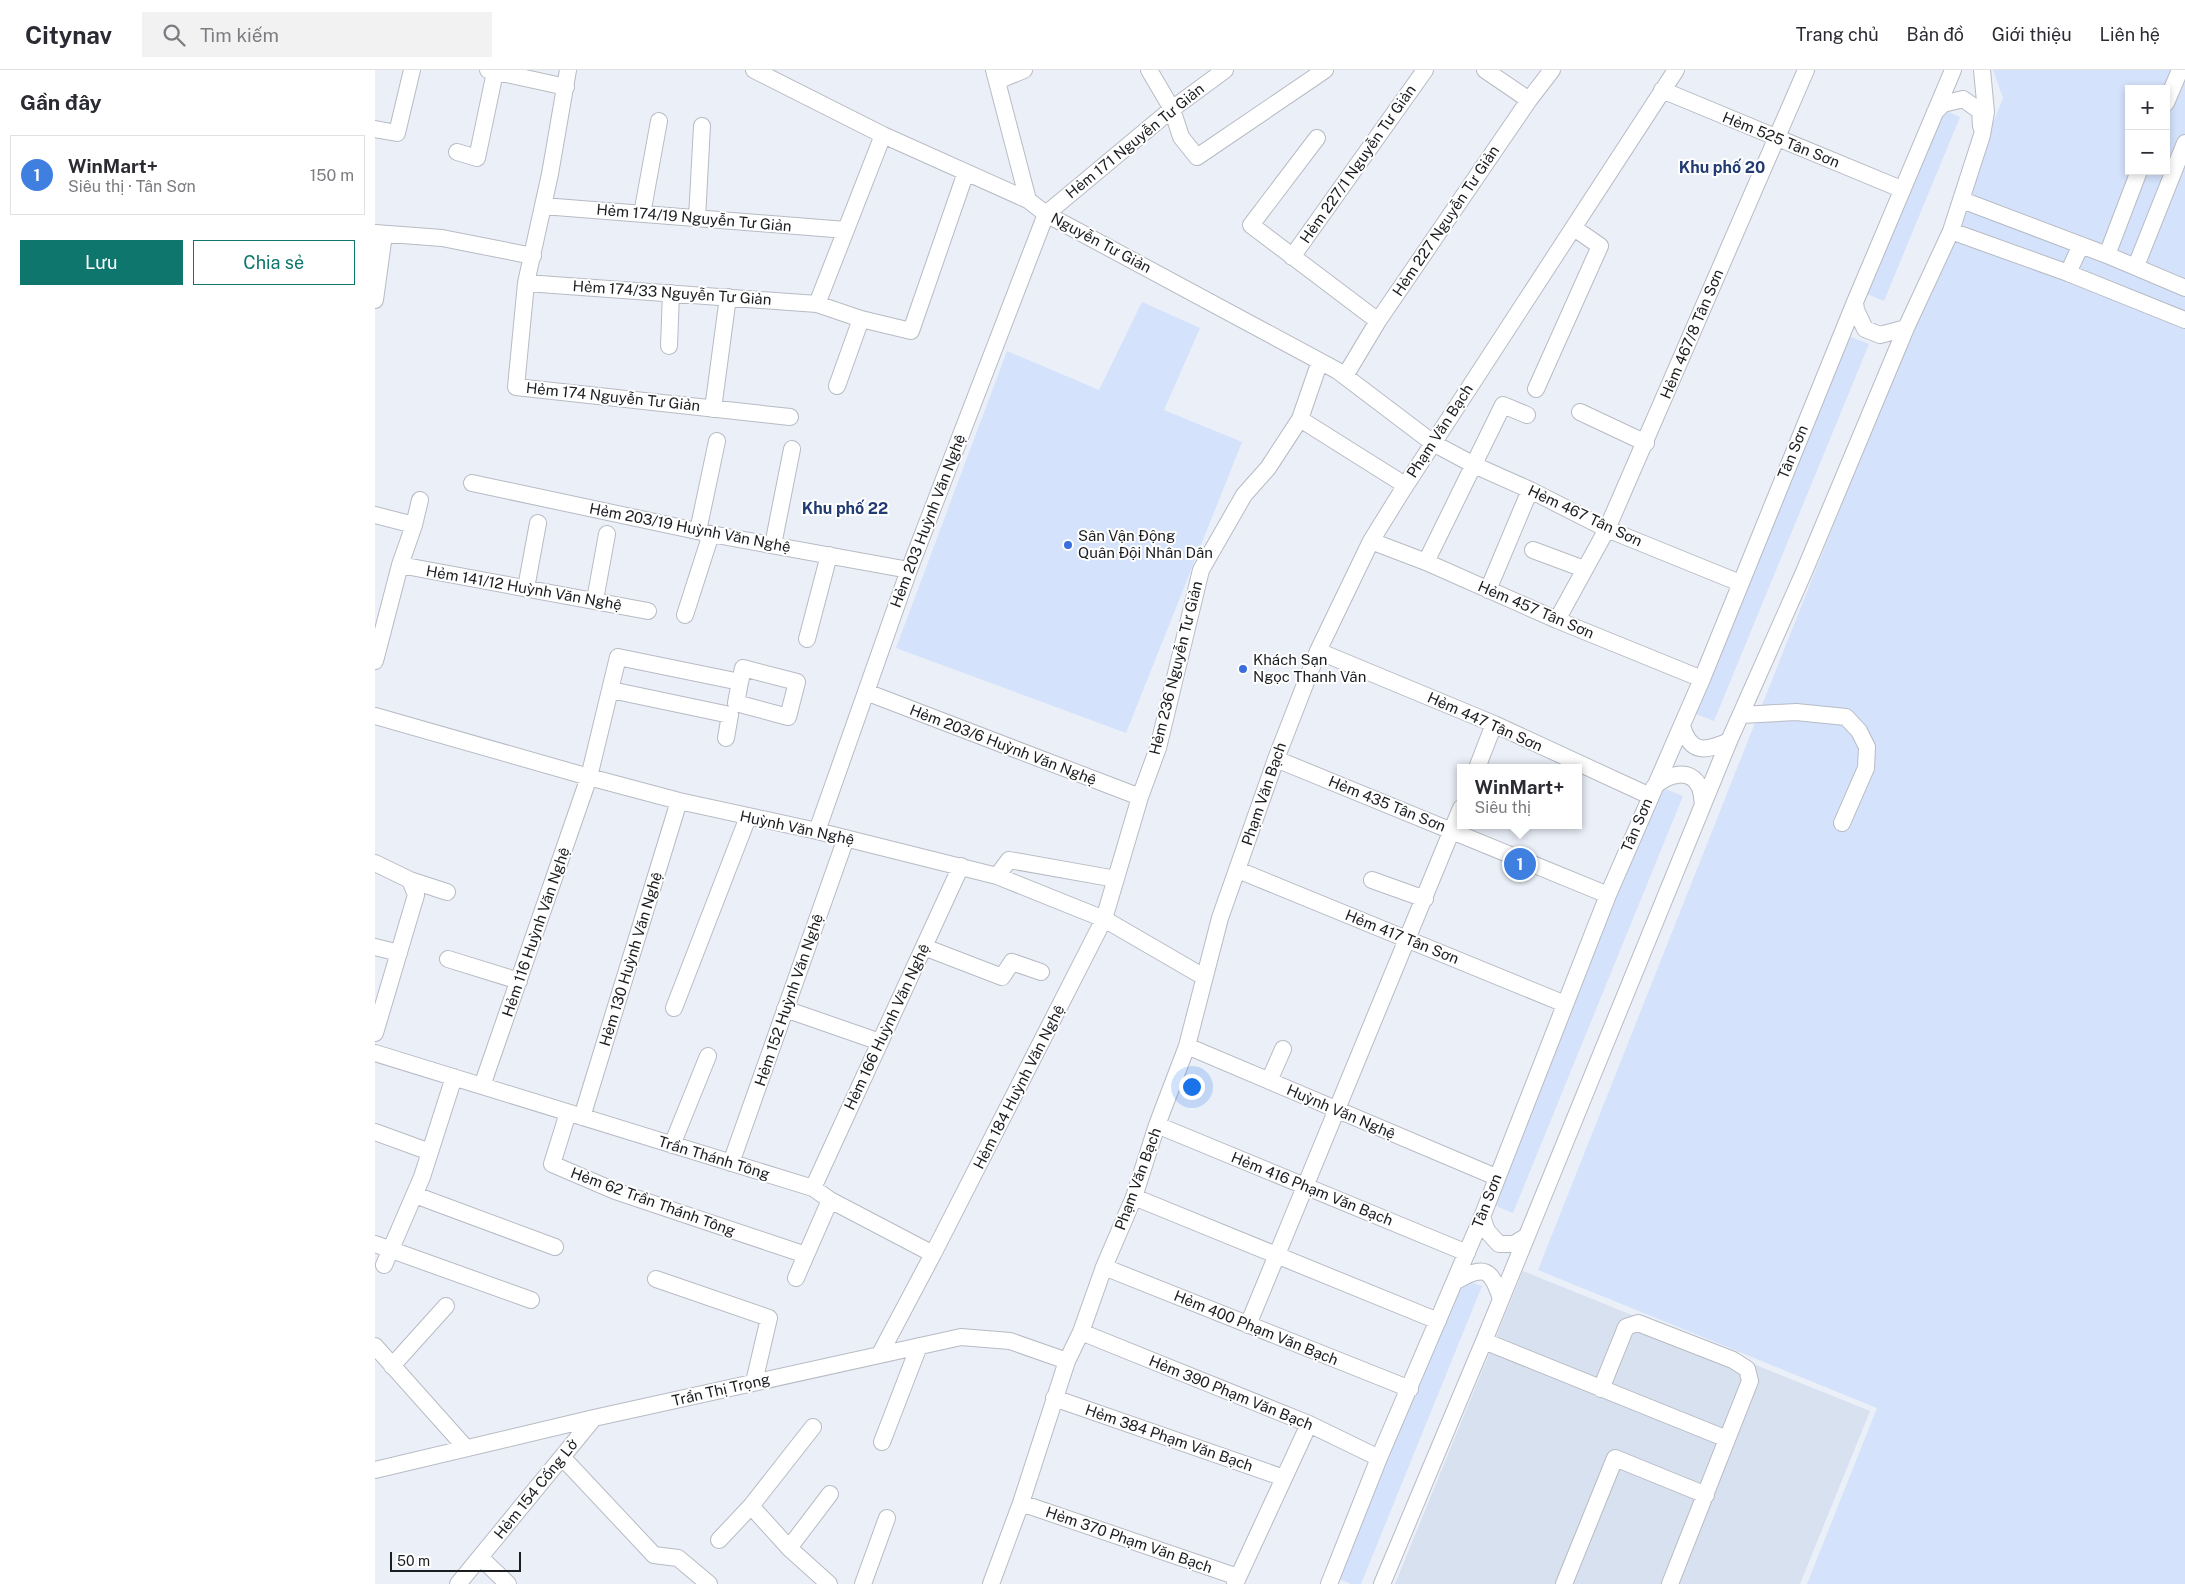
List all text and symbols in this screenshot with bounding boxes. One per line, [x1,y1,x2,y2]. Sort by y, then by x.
search box [142,12,492,57]
text: Citynav [25,21,112,49]
icon: search [160,21,188,49]
text: Tìm kiếm [200,24,279,46]
text: Trang chủ [1796,24,1879,45]
text: Bản đồ [1907,24,1964,45]
text: Giới thiệu [1992,24,2072,45]
text: Liên hệ [2100,24,2160,45]
street label: Hẻm 171 Nguyễn Tư Giản [1062,80,1207,202]
street label: Hẻm 227/1 Nguyễn Tư Giản [1296,81,1419,246]
map controls [2125,85,2170,175]
button: + [2125,85,2170,130]
text: Gần đây [20,90,102,115]
street label: Hẻm 525 Tân Sơn [1720,108,1842,171]
button: − [2125,130,2170,175]
street label: Hẻm 227 Nguyễn Tư Giản [1389,142,1502,299]
text: WinMart+ [68,155,158,177]
district label: Khu phố 20 [1679,158,1765,177]
text: 1 [34,166,40,185]
text: 150 m [310,166,354,185]
text: Siêu thị · Tân Sơn [68,177,196,196]
street label: Hẻm 174/19 Nguyễn Tư Giản [596,200,792,235]
street label: Nguyễn Tư Giản [1048,209,1154,276]
button: Lưu [20,240,183,285]
button: Chia sẻ [193,240,355,285]
street label: Hẻm 467/8 Tân Sơn [1657,267,1727,401]
street label: Hẻm 174/33 Nguyễn Tư Giản [572,277,772,308]
street label: Hẻm 174 Nguyễn Tư Giản [525,379,701,414]
street label: Phạm Văn Bạch [1403,381,1476,481]
street label: Tân Sơn [1774,423,1811,481]
street label: Hẻm 203 Huỳnh Văn Nghệ [887,432,968,610]
street label: Hẻm 467 Tân Sơn [1525,482,1645,549]
district label: Khu phố 22 [802,499,888,518]
street label: Hẻm 203/19 Huỳnh Văn Nghệ [588,500,792,555]
place label: Sân Vận Động Quân Đội Nhân Dân [1078,527,1213,561]
marker: Sân Vận Động Quân Đội Nhân Dân [1062,539,1074,551]
street label: Hẻm 141/12 Huỳnh Văn Nghệ [425,562,623,613]
street label: Hẻm 457 Tân Sơn [1476,577,1597,642]
street label: Hẻm 236 Nguyễn Tư Giản [1146,579,1205,757]
place label: Khách Sạn Ngọc Thanh Vân [1253,651,1366,685]
marker: Khách Sạn Ngọc Thanh Vân [1237,663,1249,675]
street label: Hẻm 447 Tân Sơn [1425,688,1545,755]
street label: Hẻm 203/6 Huỳnh Văn Nghệ [907,701,1099,788]
street label: Phạm Văn Bạch [1238,740,1289,848]
popup [1457,764,1582,829]
street label: Hẻm 435 Tân Sơn [1326,772,1448,835]
text: WinMart+ [1475,776,1564,798]
street label: Tân Sơn [1618,796,1655,854]
text: Siêu thị [1475,798,1531,817]
street label: Huỳnh Văn Nghệ [738,807,856,848]
street label: Hẻm 116 Huỳnh Văn Nghệ [498,845,573,1019]
pin: 1 [1504,845,1536,883]
street label: Hẻm 130 Huỳnh Văn Nghệ [596,870,665,1048]
street label: Hẻm 417 Tân Sơn [1343,906,1461,967]
street label: Hẻm 152 Huỳnh Văn Nghệ [751,911,826,1088]
street label: Hẻm 166 Huỳnh Văn Nghệ [841,941,933,1113]
street label: Hẻm 184 Huỳnh Văn Nghệ [970,1002,1067,1172]
your location [1179,1074,1205,1100]
street label: Huỳnh Văn Nghệ [1284,1081,1398,1142]
street label: Phạm Văn Bạch [1111,1125,1164,1232]
street label: Trần Thánh Tông [656,1132,772,1183]
street label: Hẻm 416 Phạm Văn Bạch [1229,1148,1396,1229]
street label: Hẻm 62 Trần Thánh Tông [568,1164,738,1239]
street label: Tân Sơn [1469,1171,1505,1230]
street label: Hẻm 400 Phạm Văn Bạch [1172,1287,1341,1368]
street label: Hẻm 390 Phạm Văn Bạch [1147,1352,1316,1433]
street label: Trần Thị Trọng [670,1370,772,1409]
street label: Hẻm 384 Phạm Văn Bạch [1083,1401,1255,1474]
street label: Hẻm 154 Cống Lở [490,1435,581,1542]
street label: Hẻm 370 Phạm Văn Bạch [1044,1503,1215,1576]
scale bar [390,1549,521,1572]
text: 50 m [397,1553,430,1569]

